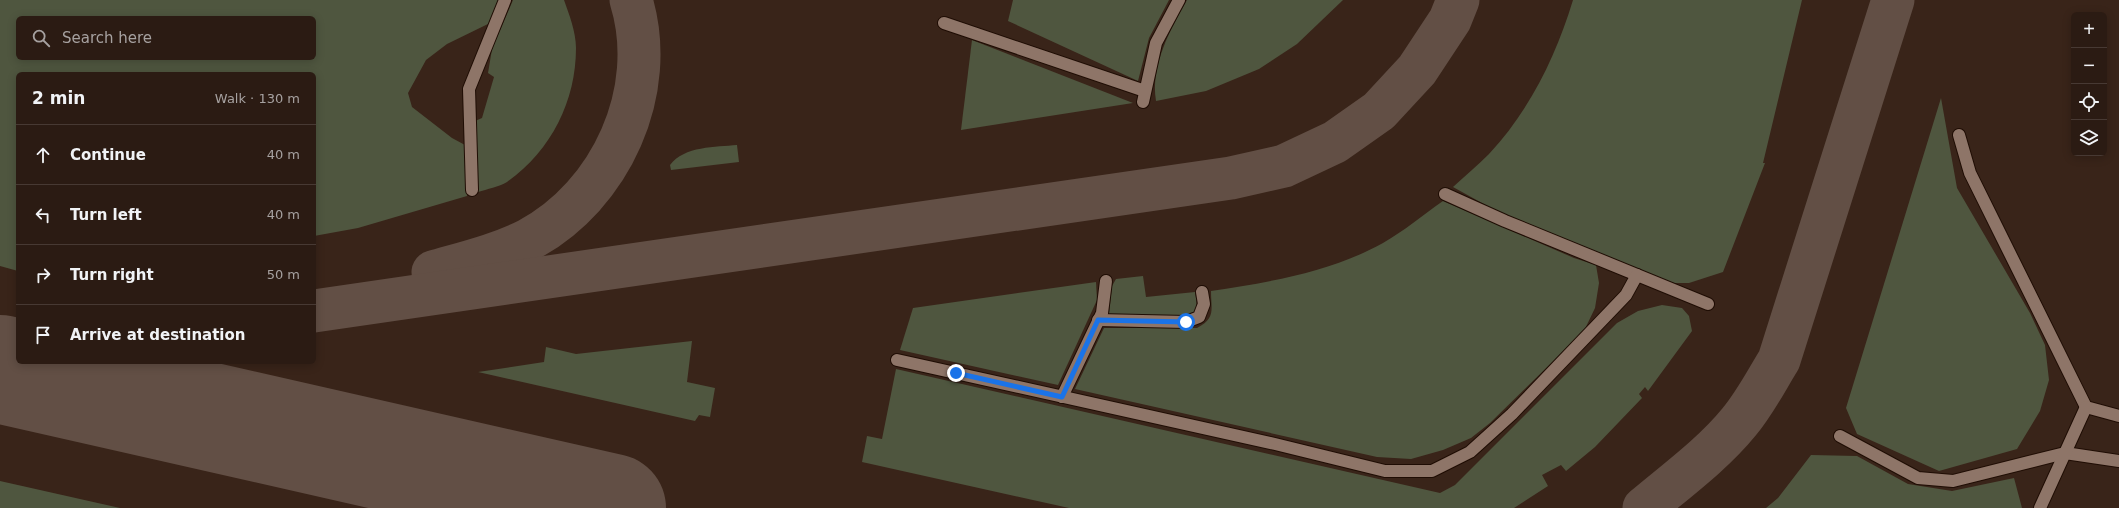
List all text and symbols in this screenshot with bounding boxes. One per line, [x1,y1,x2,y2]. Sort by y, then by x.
map controls [2071,12,2107,156]
button: + [2071,12,2107,48]
search box [16,16,316,60]
icon: search [30,27,52,49]
text: Search here [62,29,152,47]
button: − [2071,48,2107,84]
button: locate [2071,84,2107,120]
text: 2 min [32,88,85,108]
text: Walk · 130 m [215,91,300,106]
button: layers [2071,120,2107,156]
icon: ahead [32,144,54,166]
text: Continue [70,146,146,164]
text: 40 m [267,147,300,162]
icon: left [32,204,54,226]
text: Turn left [70,206,142,224]
text: 40 m [267,207,300,222]
icon: right [32,264,54,286]
text: Turn right [70,266,154,284]
text: 50 m [267,267,300,282]
route start [1177,313,1195,331]
icon: arrive [32,324,54,346]
text: Arrive at destination [70,326,245,344]
route end [947,364,965,382]

